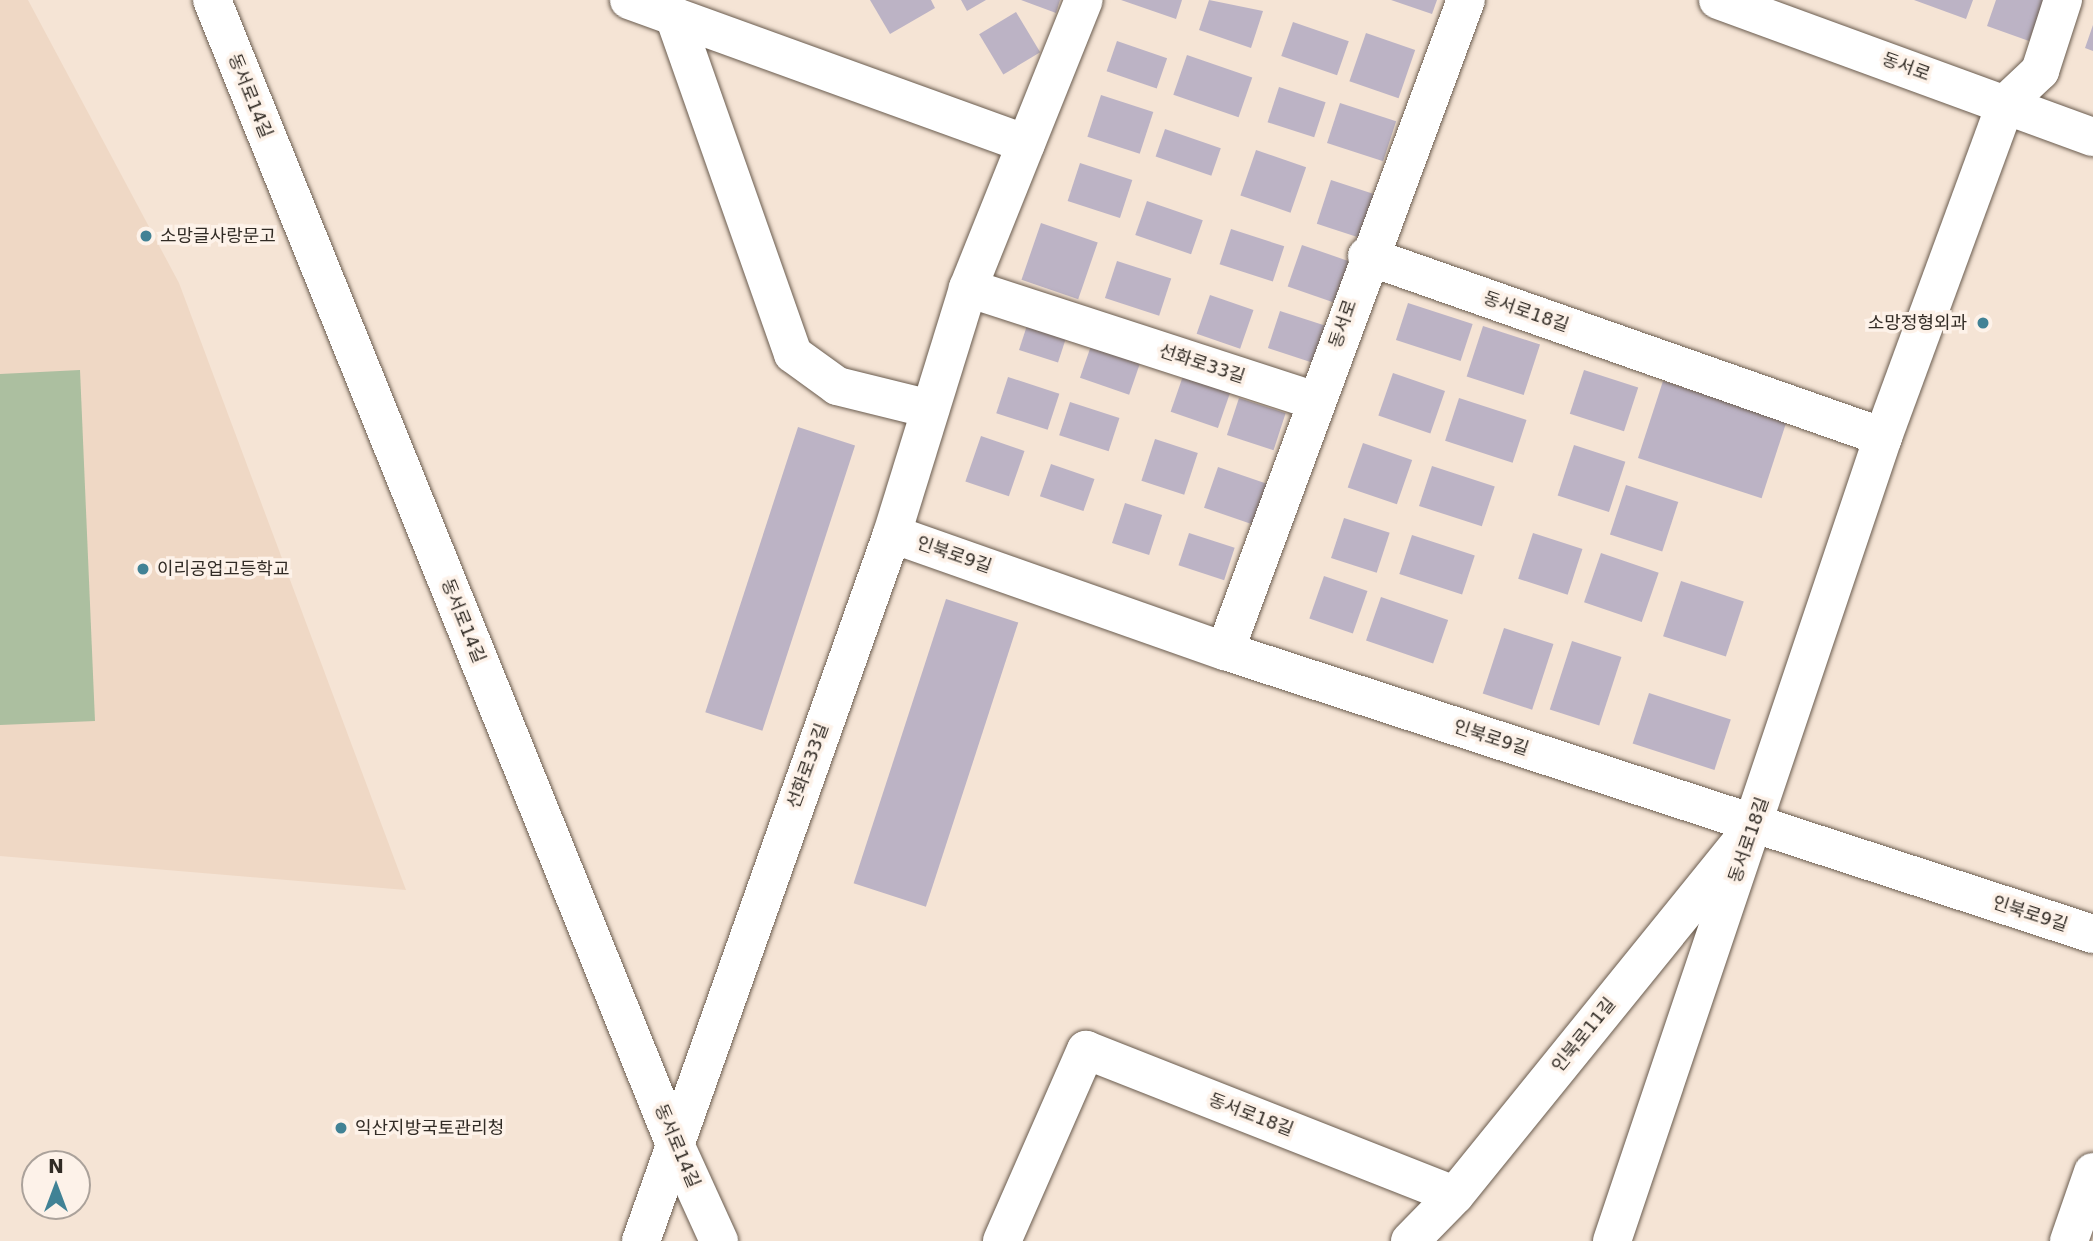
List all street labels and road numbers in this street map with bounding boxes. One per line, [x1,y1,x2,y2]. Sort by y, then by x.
street label: 동서로 [1879,48,1933,86]
street label: 동서로14길 [223,51,277,141]
street label: 동서로18길 [1480,287,1572,337]
street label: 동서로 [1325,297,1361,351]
street label: 선화로33길 [1156,340,1248,388]
street label: 인북로9길 [914,532,994,578]
street label: 동서로14길 [436,576,490,666]
street label: 인북로9길 [1451,716,1531,760]
street label: 선화로33길 [783,720,833,812]
street label: 동서로18길 [1724,794,1774,886]
street label: 인북로9길 [1990,892,2070,936]
street label: 인북로11길 [1548,994,1620,1076]
street label: 동서로18길 [1206,1089,1296,1141]
street label: 동서로14길 [650,1101,704,1191]

